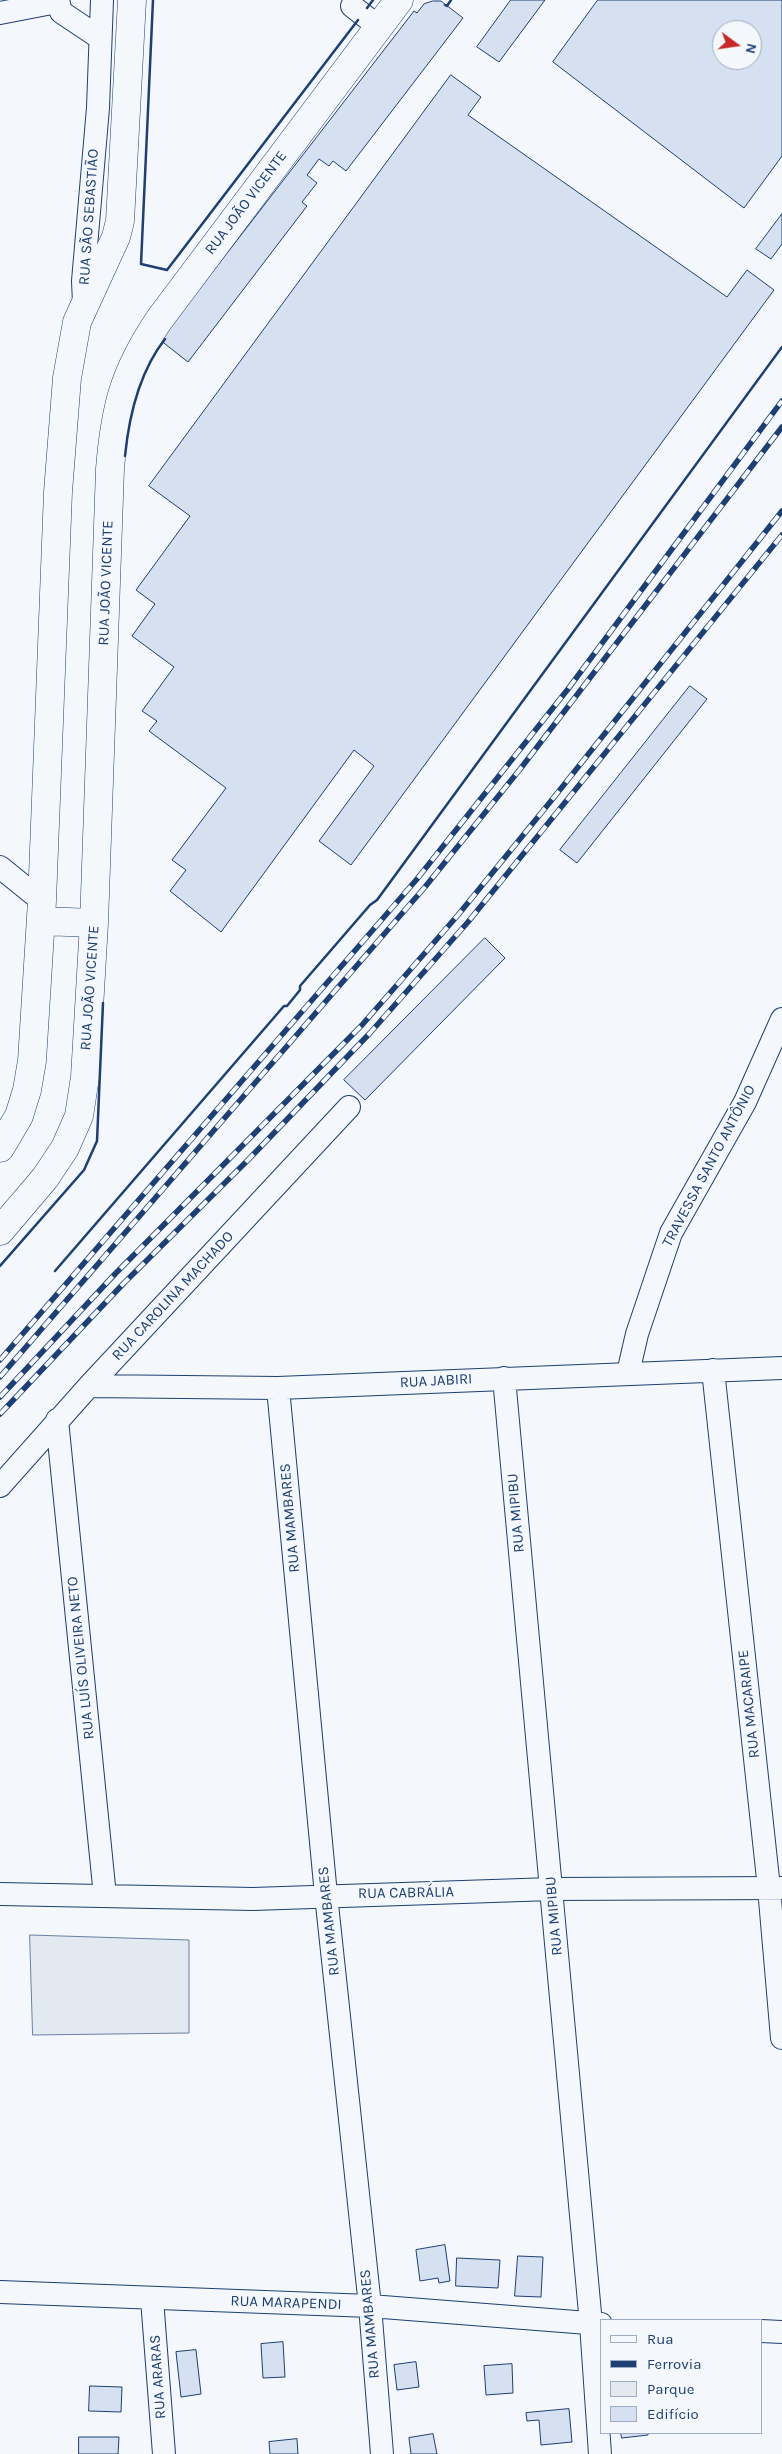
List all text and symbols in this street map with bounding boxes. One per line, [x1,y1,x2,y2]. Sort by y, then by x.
north arrow [712,20,762,70]
text: N [742,42,761,55]
street label: RUA SÃO SEBASTIÃO [75,148,103,286]
street label: RUA JOÃO VICENTE [201,148,291,258]
street label: RUA JOÃO VICENTE [95,520,117,646]
street label: RUA JOÃO VICENTE [77,925,103,1051]
street label: TRAVESSA SANTO ANTÔNIO [659,1082,759,1250]
street label: RUA CAROLINA MACHADO [108,1228,238,1364]
street label: RUA JABIRI [399,1370,473,1392]
street label: RUA MAMBARES [276,1463,304,1573]
street label: RUA MIPIBU [504,1473,528,1553]
street label: RUA LUÍS OLIVEIRA NETO [63,1576,99,1740]
street label: RUA MACARAIPE [734,1649,764,1759]
street label: RUA MAMBARES [314,1865,344,1977]
street label: RUA MIPIBU [542,1876,566,1956]
street label: RUA CABRÁLIA [358,1883,454,1903]
street label: RUA MAMBARES [356,2269,384,2379]
street label: RUA MARAPENDI [230,2292,342,2314]
legend [600,2319,762,2434]
text: Rua [647,2330,674,2348]
street label: RUA ARARAS [146,2334,170,2420]
text: Ferrovia [647,2355,701,2373]
text: Parque [647,2380,695,2398]
text: Edifício [647,2405,699,2423]

